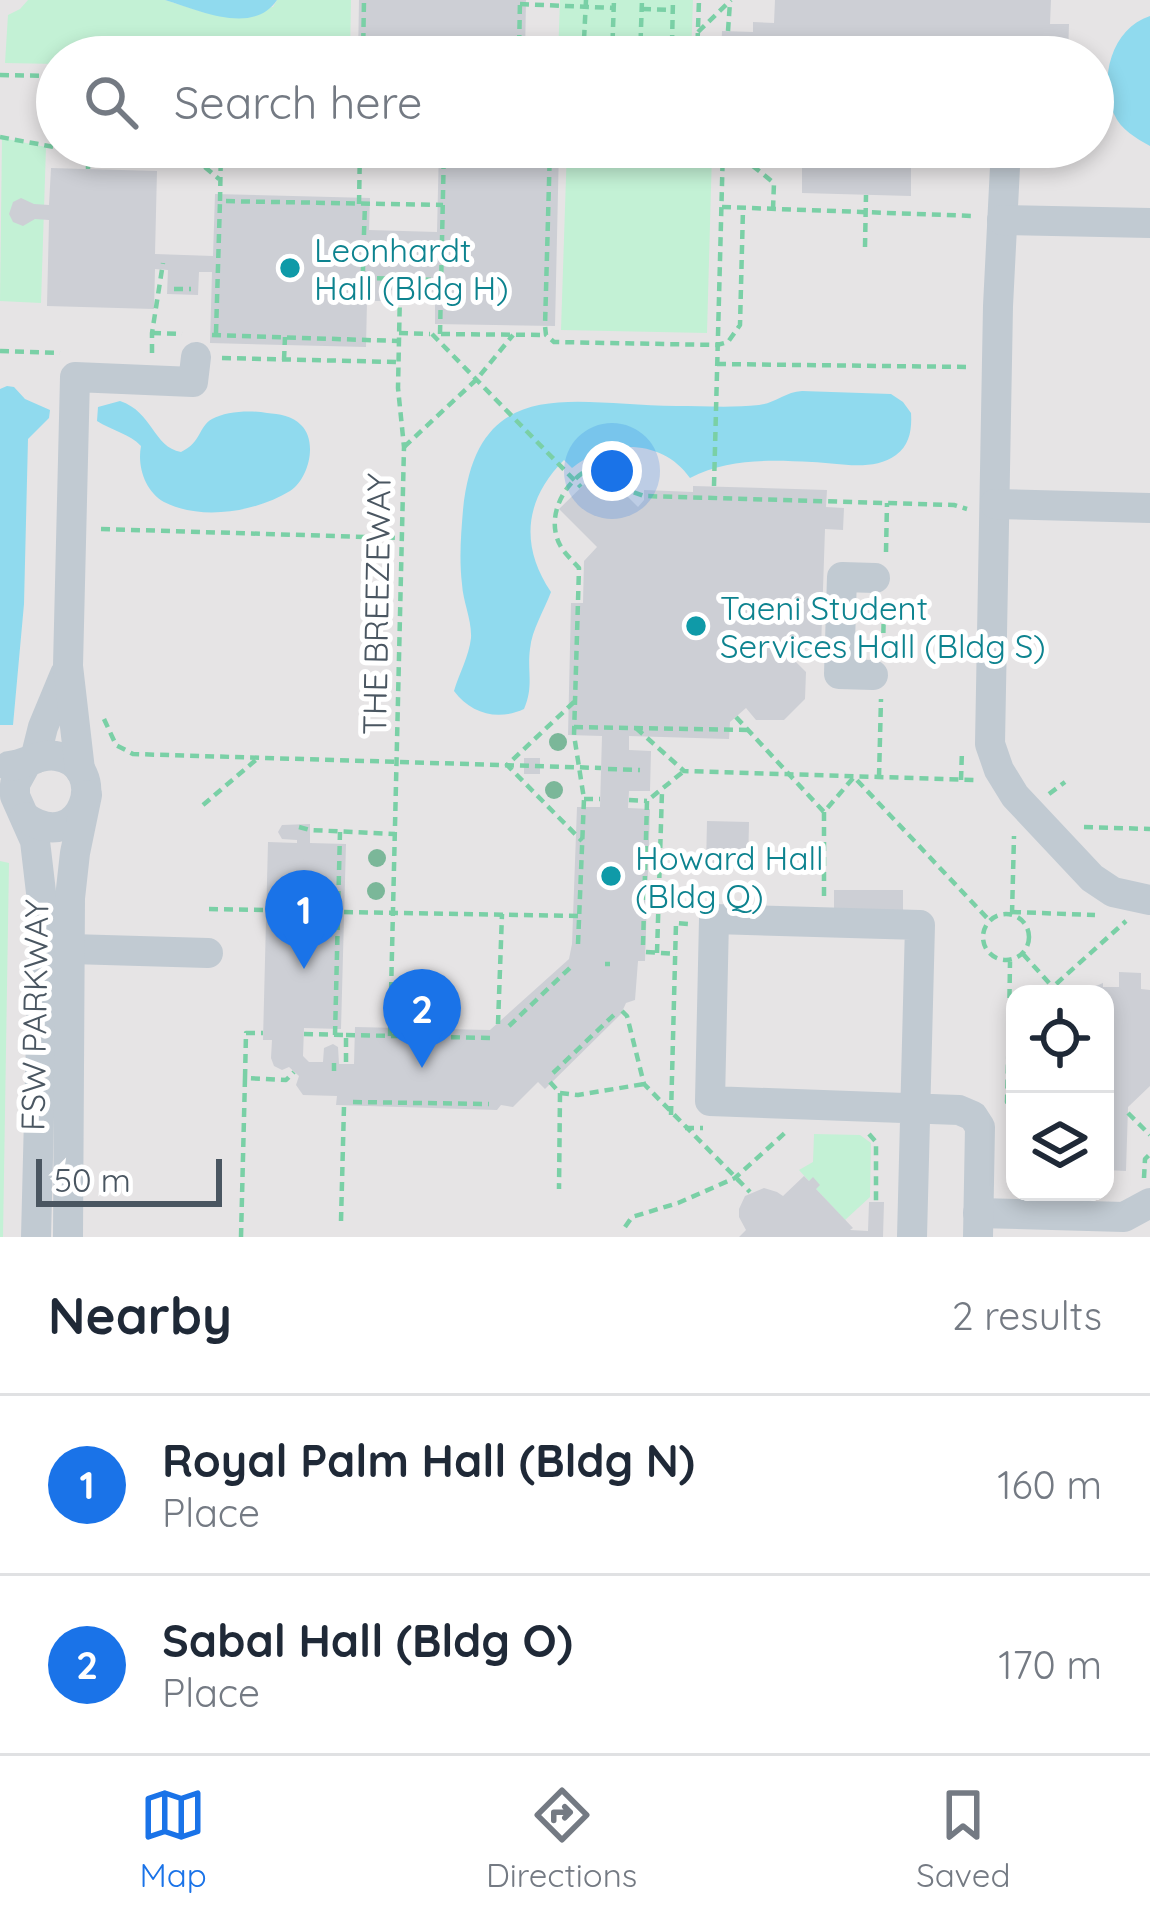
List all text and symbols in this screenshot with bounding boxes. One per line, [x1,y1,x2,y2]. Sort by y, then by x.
search box [36,36,1114,168]
icon: search [78,69,144,135]
text: Search here [174,74,422,130]
place label: Leonhardt Hall (Bldg H) [314,229,509,308]
marker: Leonhardt Hall (Bldg H) [277,255,303,281]
your location [582,441,642,501]
street label: THE BREEZEWAY [353,473,399,735]
place label: Taeni Student Services Hall (Bldg S) [720,587,1046,666]
marker: Taeni Student Services Hall (Bldg S) [683,613,709,639]
place label: Howard Hall (Bldg Q) [635,837,824,916]
marker: Howard Hall (Bldg Q) [598,863,624,889]
pin: 1 [265,870,343,969]
street label: FSW PARKWAY [11,899,57,1131]
pin: 2 [383,969,461,1068]
map controls [1006,985,1114,1201]
button: locate [1006,985,1114,1093]
button: layers [1006,1093,1114,1201]
scale bar [36,1153,222,1206]
text: 50 m [54,1159,131,1200]
text: Nearby [48,1283,232,1347]
text: 2 results [952,1291,1102,1340]
text: Royal Palm Hall (Bldg N) [162,1432,695,1488]
text: 1 [79,1460,95,1509]
text: 160 m [997,1460,1102,1509]
text: Place [162,1488,260,1537]
text: Sabal Hall (Bldg O) [162,1612,573,1668]
text: 2 [76,1640,98,1689]
text: 170 m [998,1640,1102,1689]
text: Place [162,1668,260,1717]
tab: Map [140,1782,207,1895]
tab: Directions [486,1782,637,1895]
tab: Saved [916,1782,1010,1895]

